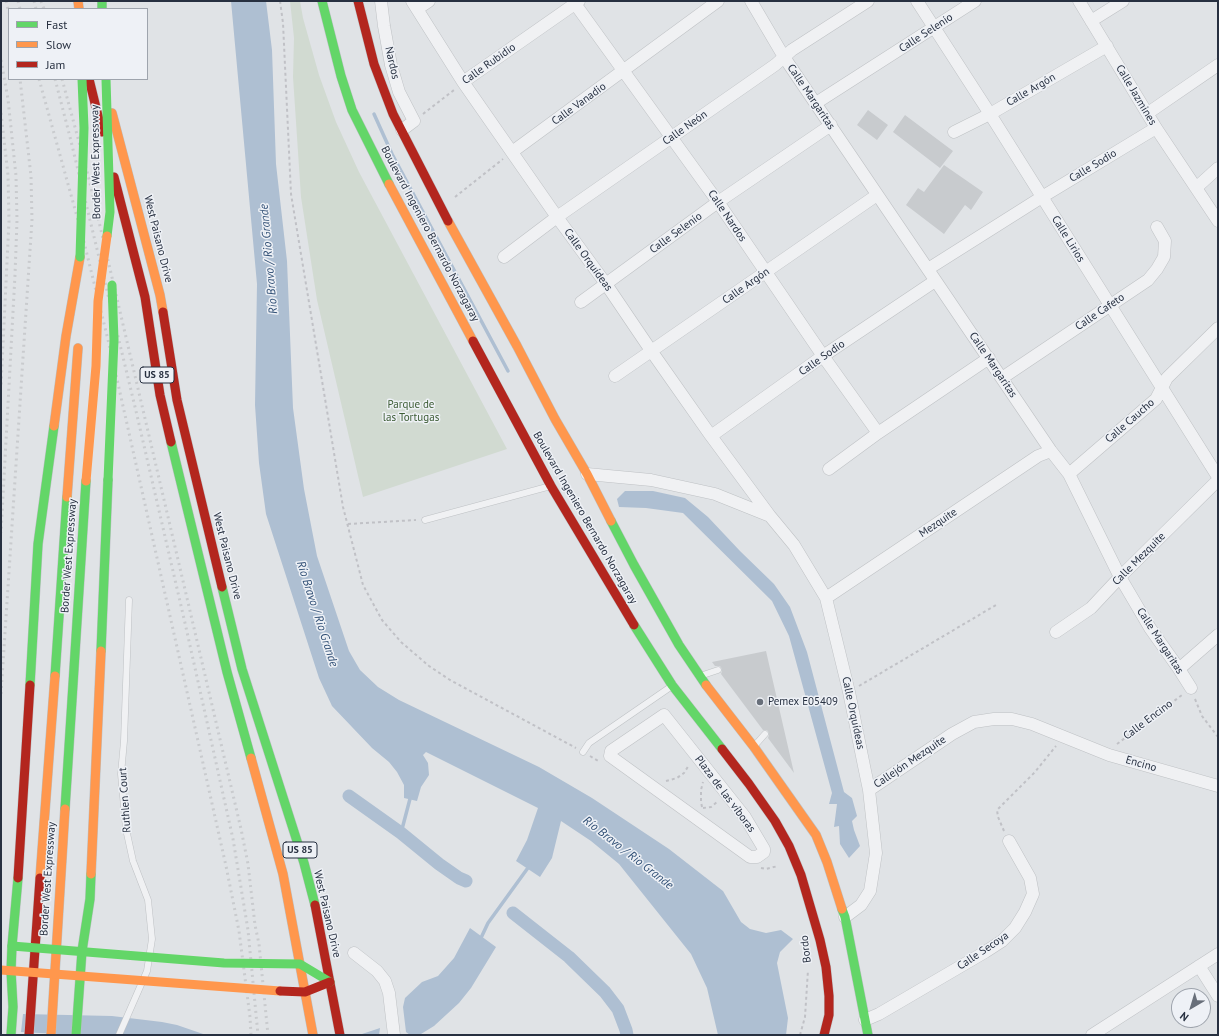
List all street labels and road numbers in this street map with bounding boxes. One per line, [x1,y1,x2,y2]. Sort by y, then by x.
street label: Calle Selenio [897,11,955,55]
street label: Calle Rubidio [460,41,518,87]
street label: Nardos [382,45,402,81]
street label: Calle Margaritas [784,62,838,132]
street label: Calle Jazmines [1113,62,1159,128]
street label: Calle Argón [1004,71,1058,109]
street label: Calle Vanadio [549,80,609,128]
street label: Border West Expressway [88,105,104,219]
street label: Calle Neón [660,108,710,148]
street label: Boulevard Ingeniero Bernardo Norzagaray [378,144,482,324]
street label: Calle Sodio [1067,147,1119,185]
street label: Calle Nardos [705,188,749,244]
street label: West Paisano Drive [141,194,175,284]
street label: Calle Selenio [647,210,705,256]
street label: Calle Lirios [1049,213,1087,265]
street label: Calle Orquídeas [561,226,615,294]
street label: Calle Argón [720,265,772,307]
street label: Calle Cafeto [1073,291,1127,333]
street label: Calle Margaritas [966,330,1020,400]
street label: Calle Sodio [797,337,847,379]
road number: US 85 [140,367,174,383]
street label: Calle Caucho [1103,396,1157,446]
street label: Boulevard Ingeniero Bernardo Norzagaray [530,429,640,607]
street label: Border West Expressway [58,498,80,614]
street label: Mezquite [917,506,959,540]
street label: West Paisano Drive [210,511,244,601]
street label: Calle Mezquite [1110,530,1168,588]
street label: Calle Margaritas [1134,605,1186,677]
street label: Calle Orquídeas [839,675,867,751]
street label: Calle Encino [1121,697,1175,743]
street label: Callejón Mezquite [871,733,949,791]
street label: Plaza de las víboras [692,753,758,835]
street label: Encino [1124,753,1158,775]
street label: Ruthlen Court [116,767,134,833]
street label: Border West Expressway [37,821,59,937]
road number: US 85 [283,842,317,858]
street label: West Paisano Drive [311,869,343,959]
street label: Calle Secoya [955,929,1011,973]
street label: Bordo [798,934,814,964]

